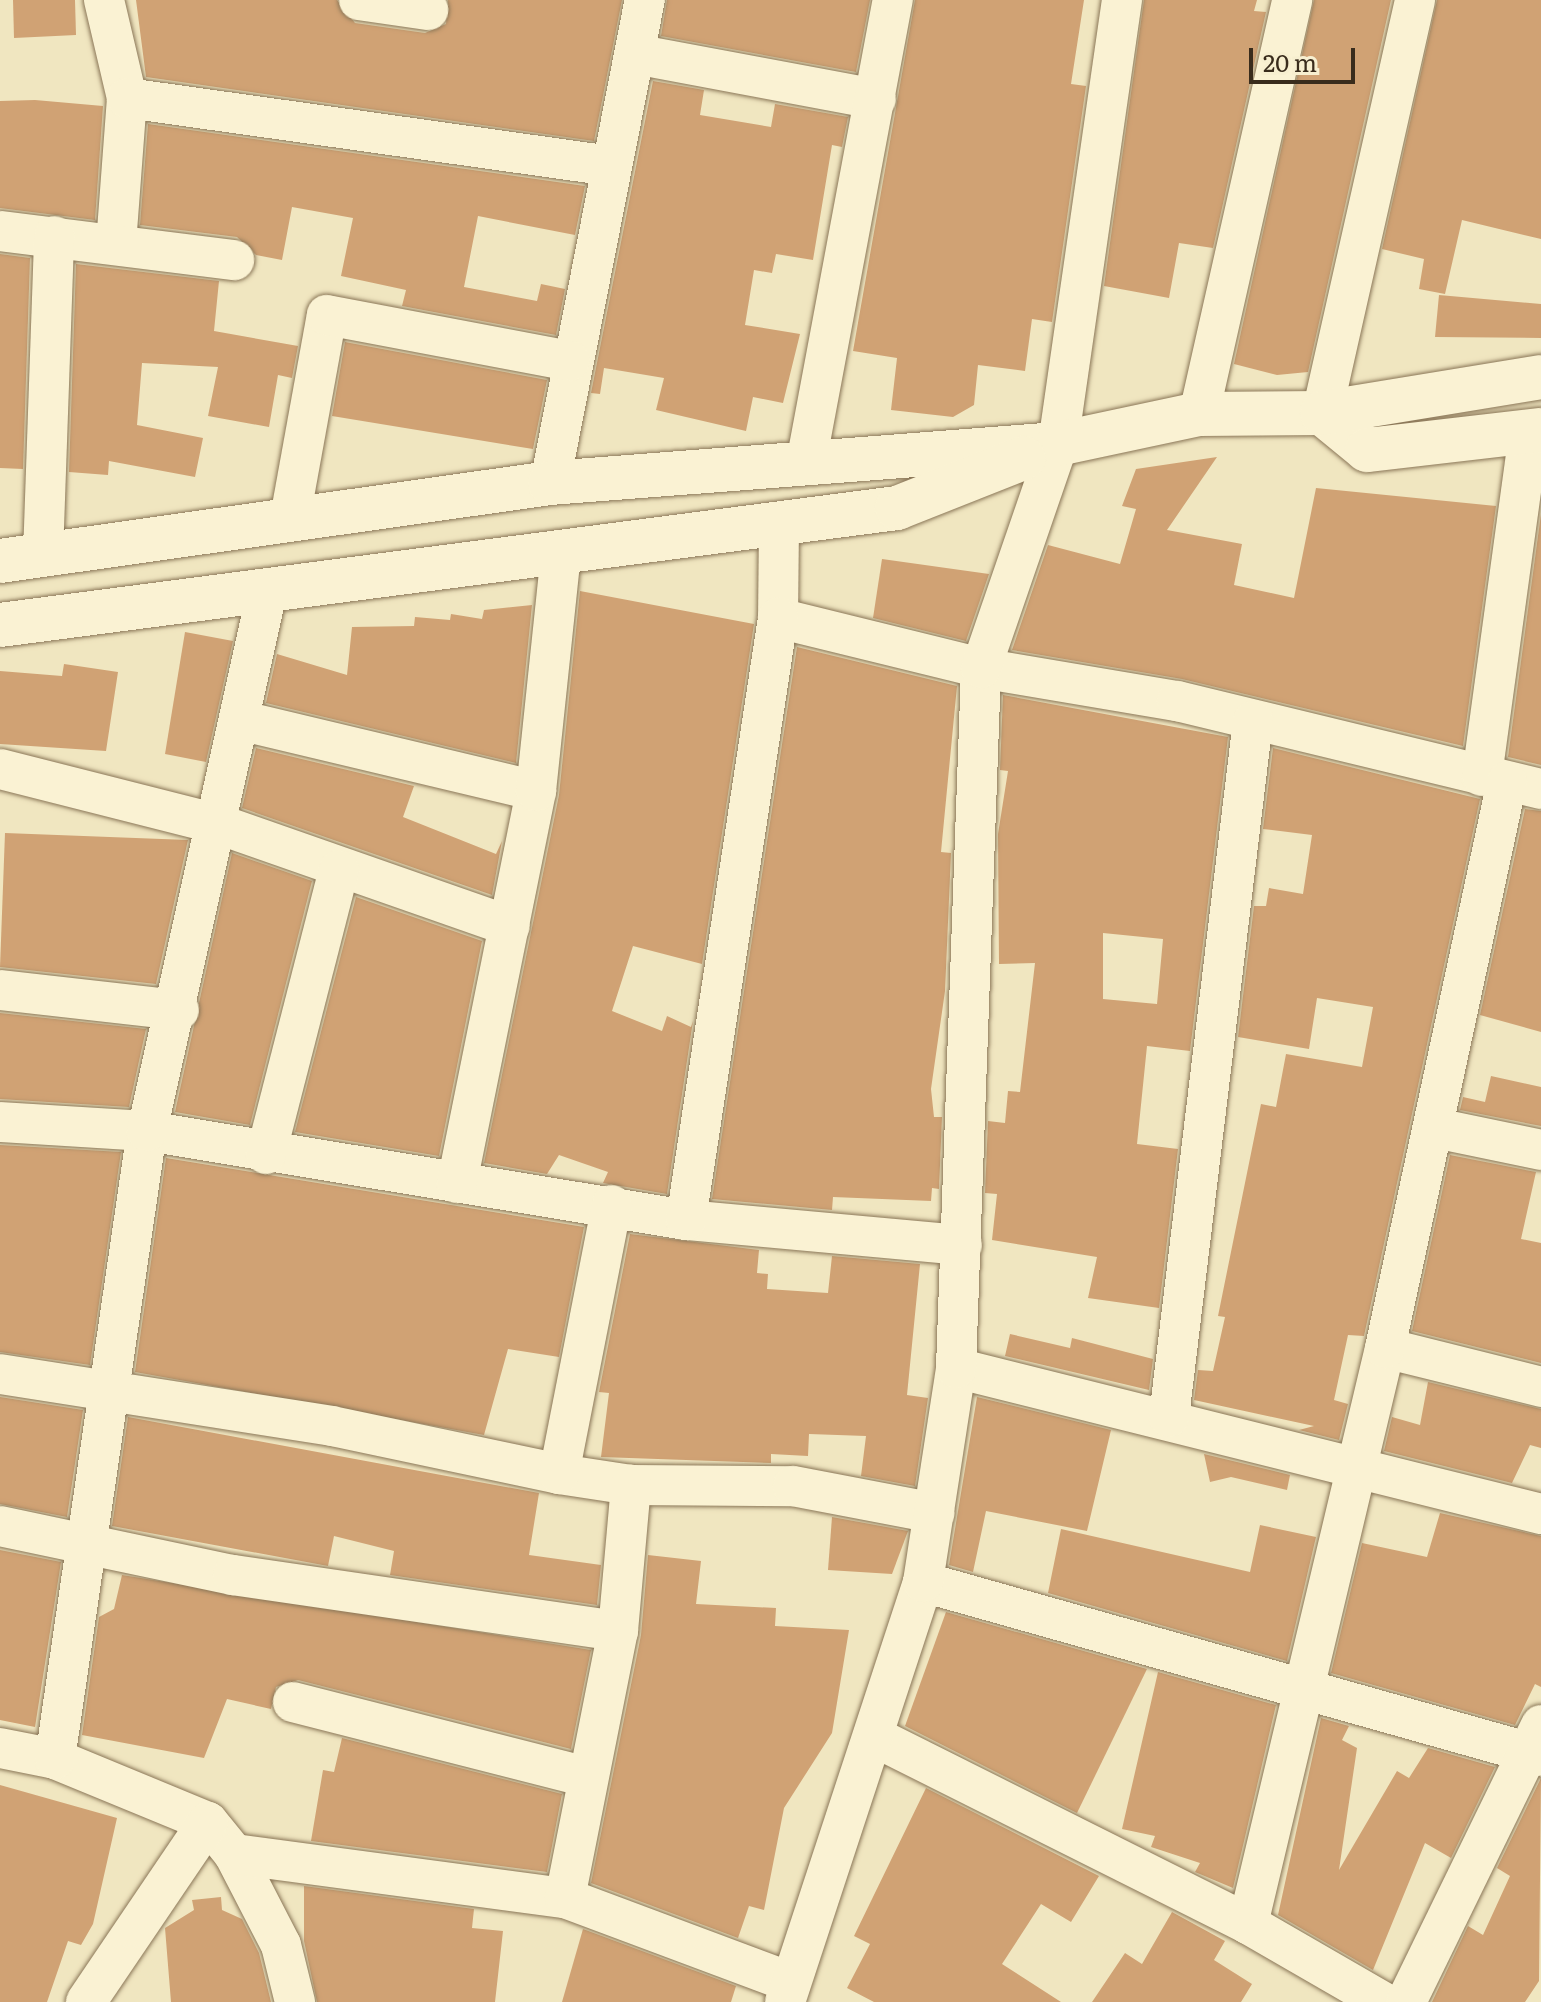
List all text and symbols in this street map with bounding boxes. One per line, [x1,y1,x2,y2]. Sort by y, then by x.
scale bar [1253,32,1359,82]
text: 20 m [1263,44,1317,79]

